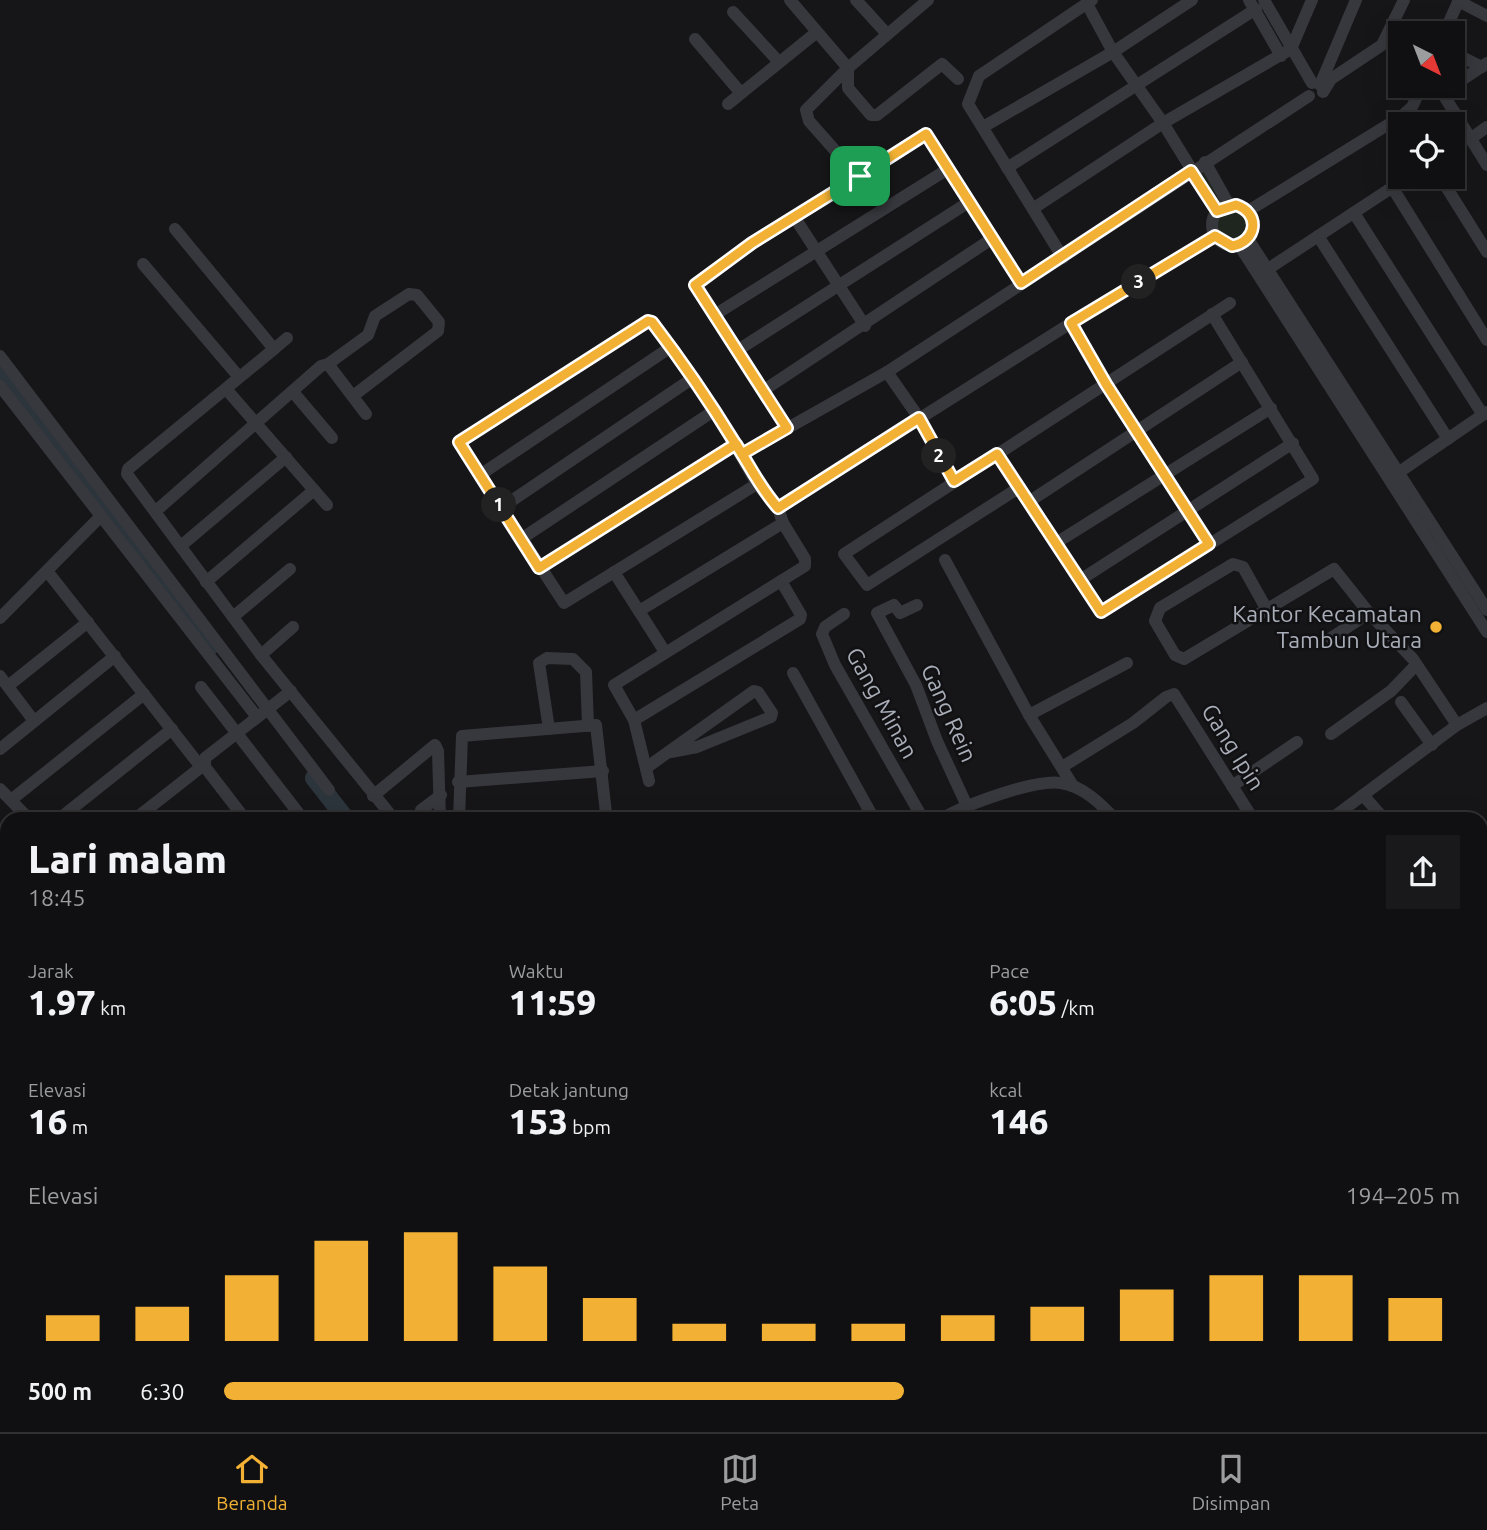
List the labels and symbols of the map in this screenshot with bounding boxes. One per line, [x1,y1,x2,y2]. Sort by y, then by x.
north arrow [1388,21,1465,98]
pin [830,146,890,206]
pin: 3 [1122,264,1156,300]
pin: 2 [922,438,956,474]
pin: 1 [482,488,516,522]
place label: Kantor Kecamatan Tambun Utara [1232,601,1422,652]
marker: Kantor Kecamatan Tambun Utara [1428,619,1444,635]
street label: Gang Minan [842,643,923,762]
street label: Gang Rein [917,660,982,766]
street label: Gang Ipin [1197,699,1270,794]

